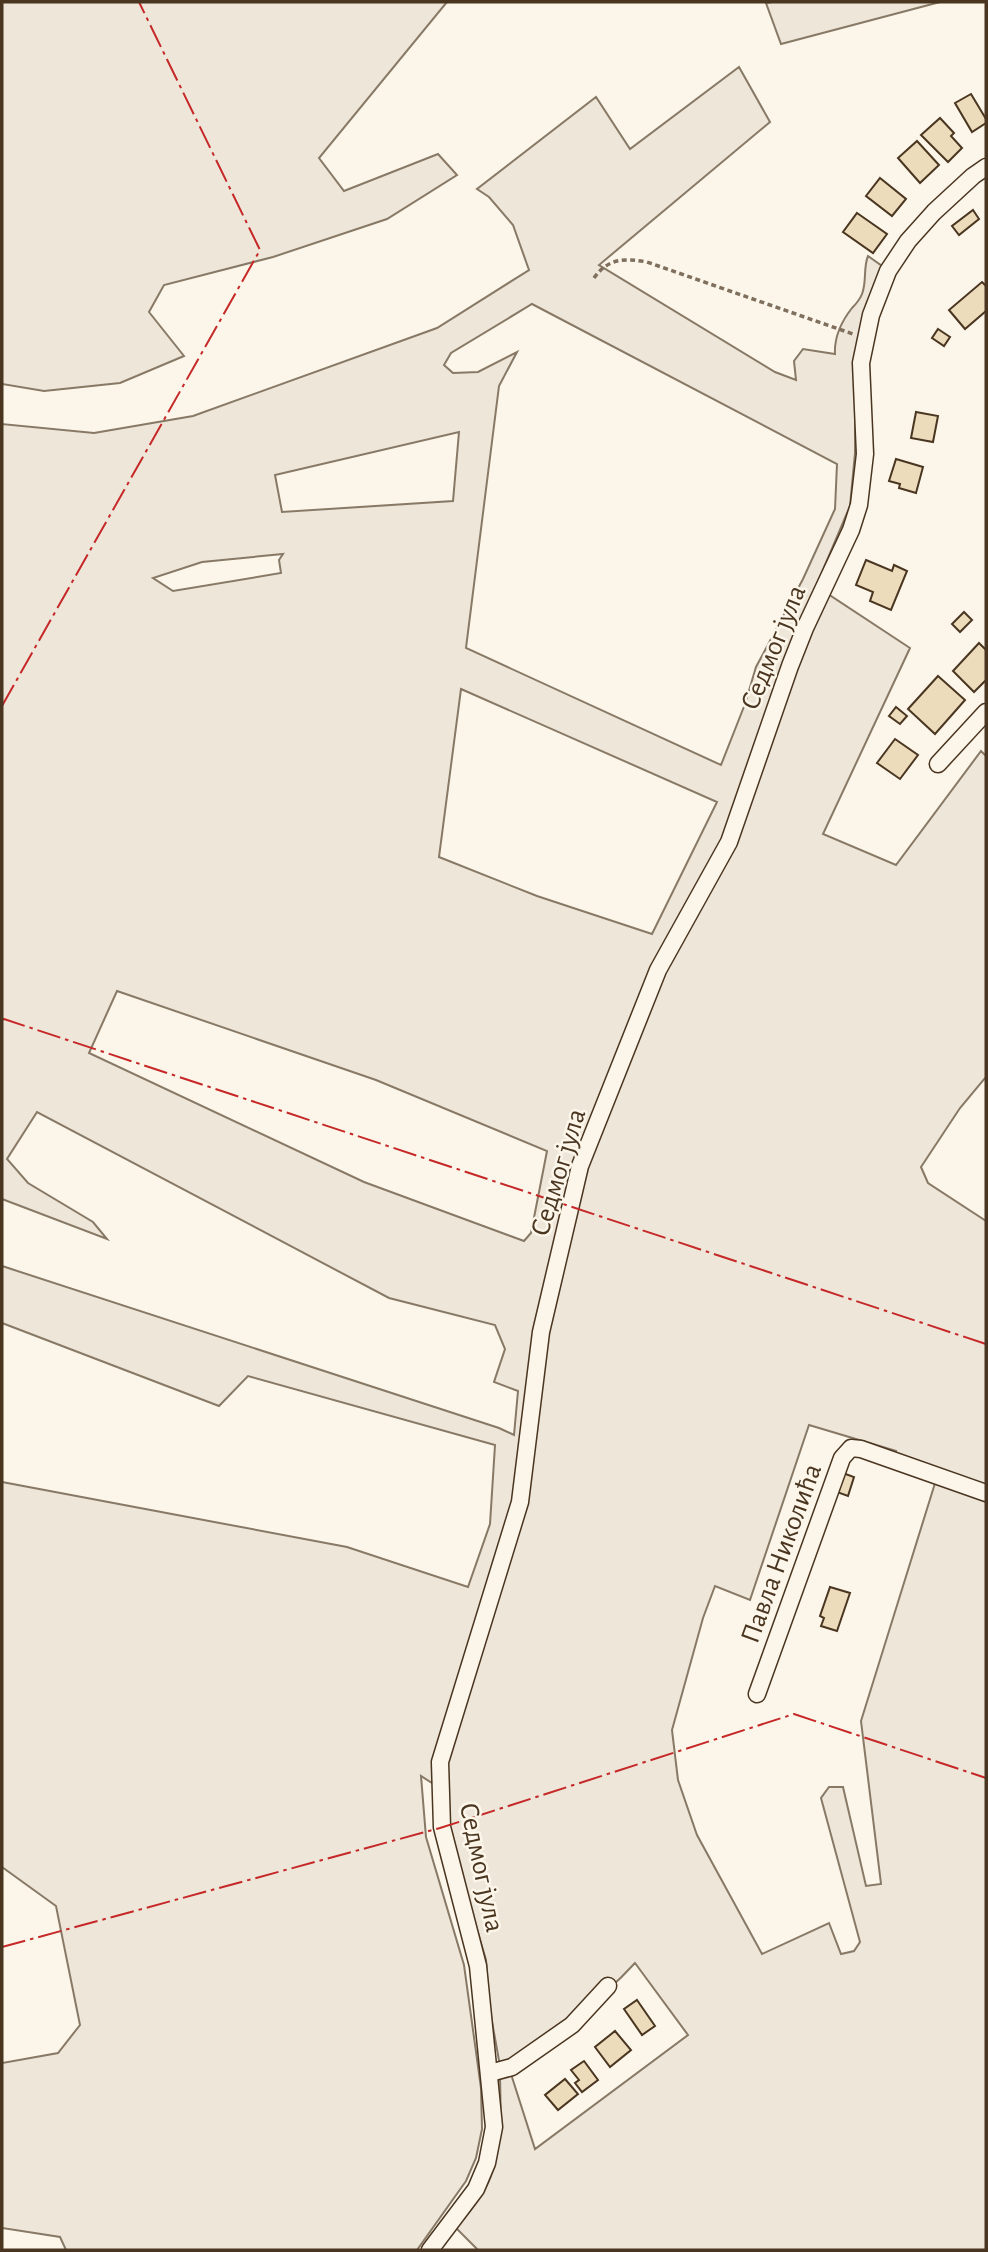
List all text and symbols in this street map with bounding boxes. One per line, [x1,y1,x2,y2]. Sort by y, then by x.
street label: Седмог јула [736,581,812,714]
street label: Седмог јула [526,1105,592,1240]
street label: Павла Николића [736,1460,827,1647]
street label: Седмог јула [454,1800,508,1935]

